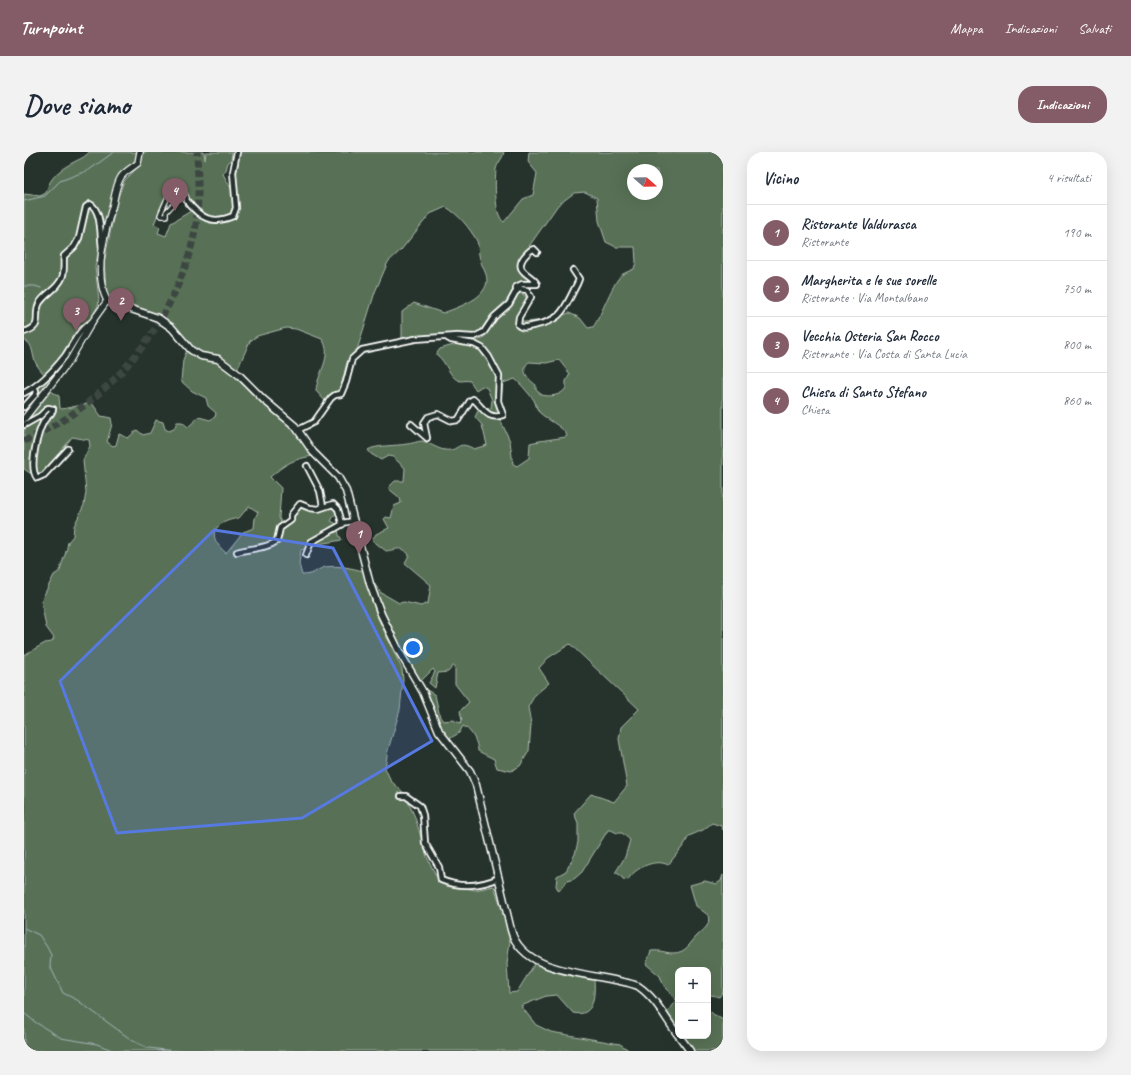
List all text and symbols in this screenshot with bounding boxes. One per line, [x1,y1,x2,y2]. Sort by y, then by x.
text: Turnpoint [20,16,82,40]
text: Mappa [950,20,983,37]
text: Indicazioni [1005,20,1056,37]
text: Salvati [1078,20,1111,37]
button: Indicazioni [1018,86,1107,123]
text: Dove siamo [24,87,130,122]
north arrow [627,164,663,200]
text: Vicino [763,168,798,189]
text: 4 risultati [1047,170,1091,186]
pin: 4 [162,178,188,211]
text: Ristorante Valdurasca [801,215,916,234]
text: 1 [773,225,779,241]
text: 190 m [1063,225,1091,241]
text: Ristorante [801,234,848,250]
text: Margherita e le sue sorelle [801,271,936,290]
text: 2 [773,281,779,297]
text: 750 m [1063,281,1091,297]
pin: 2 [108,288,134,321]
text: Ristorante · Via Montalbano [801,290,927,306]
pin: 3 [63,298,89,331]
text: Vecchia Osteria San Rocco [801,327,939,346]
text: 3 [773,337,779,353]
text: 800 m [1063,337,1091,353]
text: Ristorante · Via Costa di Santa Lucia [801,346,967,362]
text: Chiesa di Santo Stefano [801,383,926,402]
text: 4 [773,393,779,409]
text: 860 m [1063,393,1091,409]
text: Chiesa [801,402,830,418]
pin: 1 [346,521,372,554]
your location [403,638,423,658]
map controls [675,967,711,1039]
button: + [675,967,711,1003]
button: − [675,1003,711,1039]

